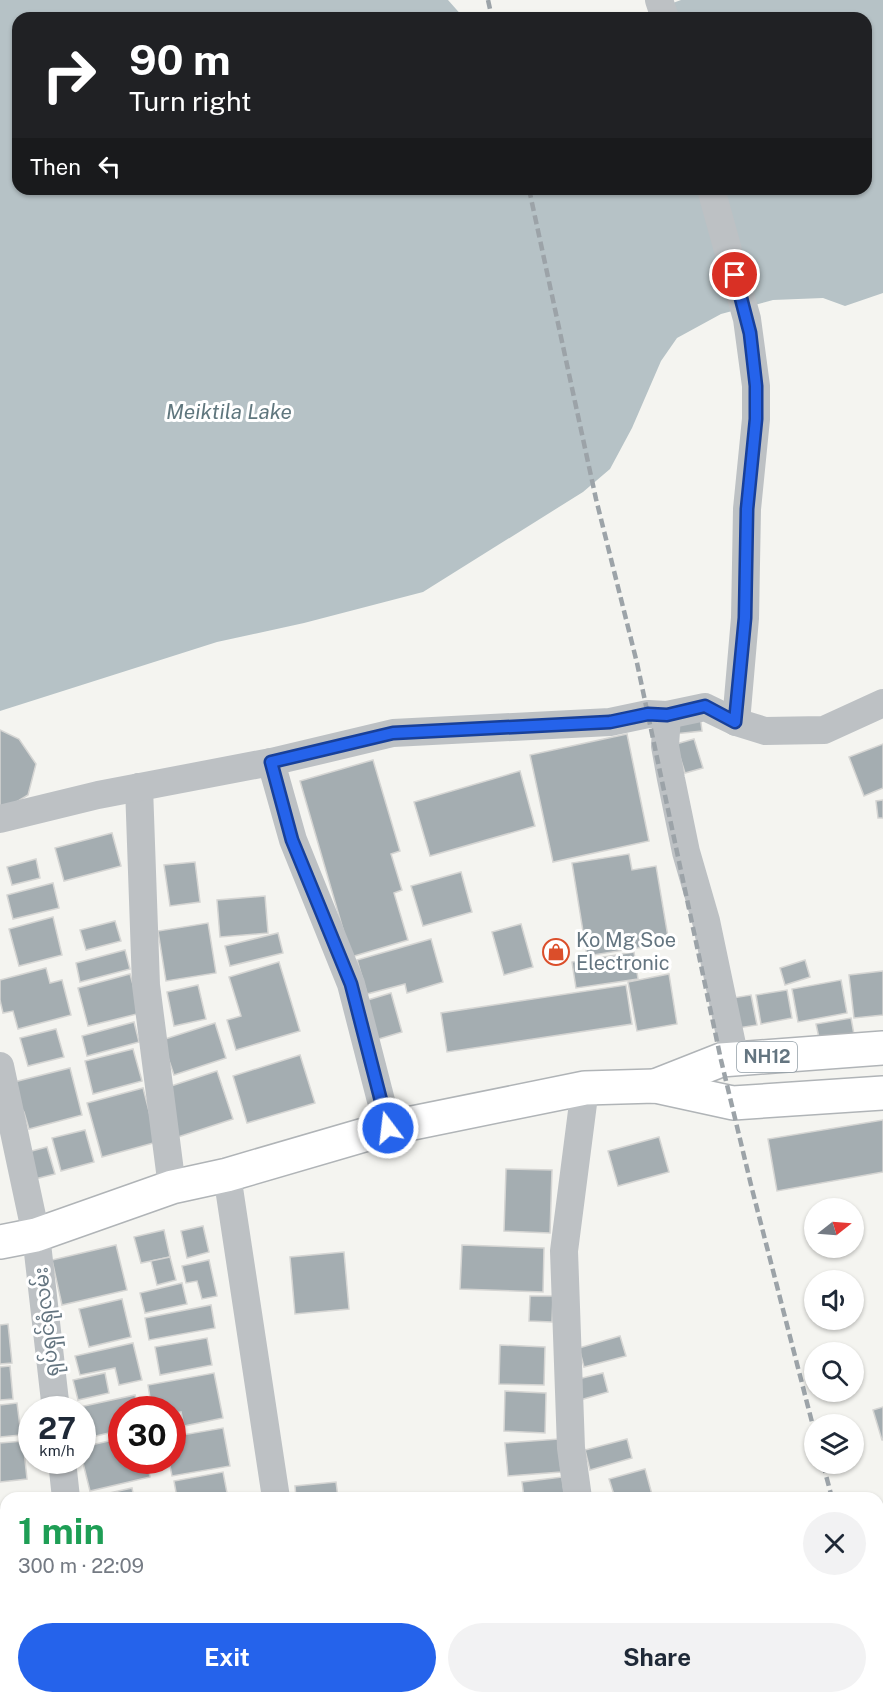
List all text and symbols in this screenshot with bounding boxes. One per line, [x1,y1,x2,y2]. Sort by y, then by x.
text: 90 m [129,35,231,84]
icon: right [30,36,108,114]
text: Turn right [129,85,252,117]
icon: left [93,150,126,183]
text: Then [30,154,81,180]
pin [709,249,760,300]
icon: arrive [718,258,751,291]
water label: Meiktila Lake [166,399,292,424]
place label: Ko Mg Soe Electronic [576,928,676,975]
shop icon: Ko Mg Soe Electronic [541,937,571,967]
road number: NH12 [737,1042,797,1072]
position arrow [356,1096,420,1160]
north arrow [804,1198,864,1258]
map controls [804,1198,864,1474]
street label: ရုပ်ရှင်ရုံလမ်း [26,1265,69,1378]
button: sound [804,1270,864,1330]
button: search [804,1342,864,1402]
speed limit sign: 30 [108,1396,186,1474]
text: 27 [38,1410,76,1446]
button: layers [804,1414,864,1474]
text: km/h [39,1442,75,1459]
text: 1 min [18,1510,105,1552]
button: close [803,1512,866,1575]
text: 300 m · 22:09 [18,1554,144,1578]
button: Exit [18,1623,436,1692]
button: Share [448,1623,866,1692]

